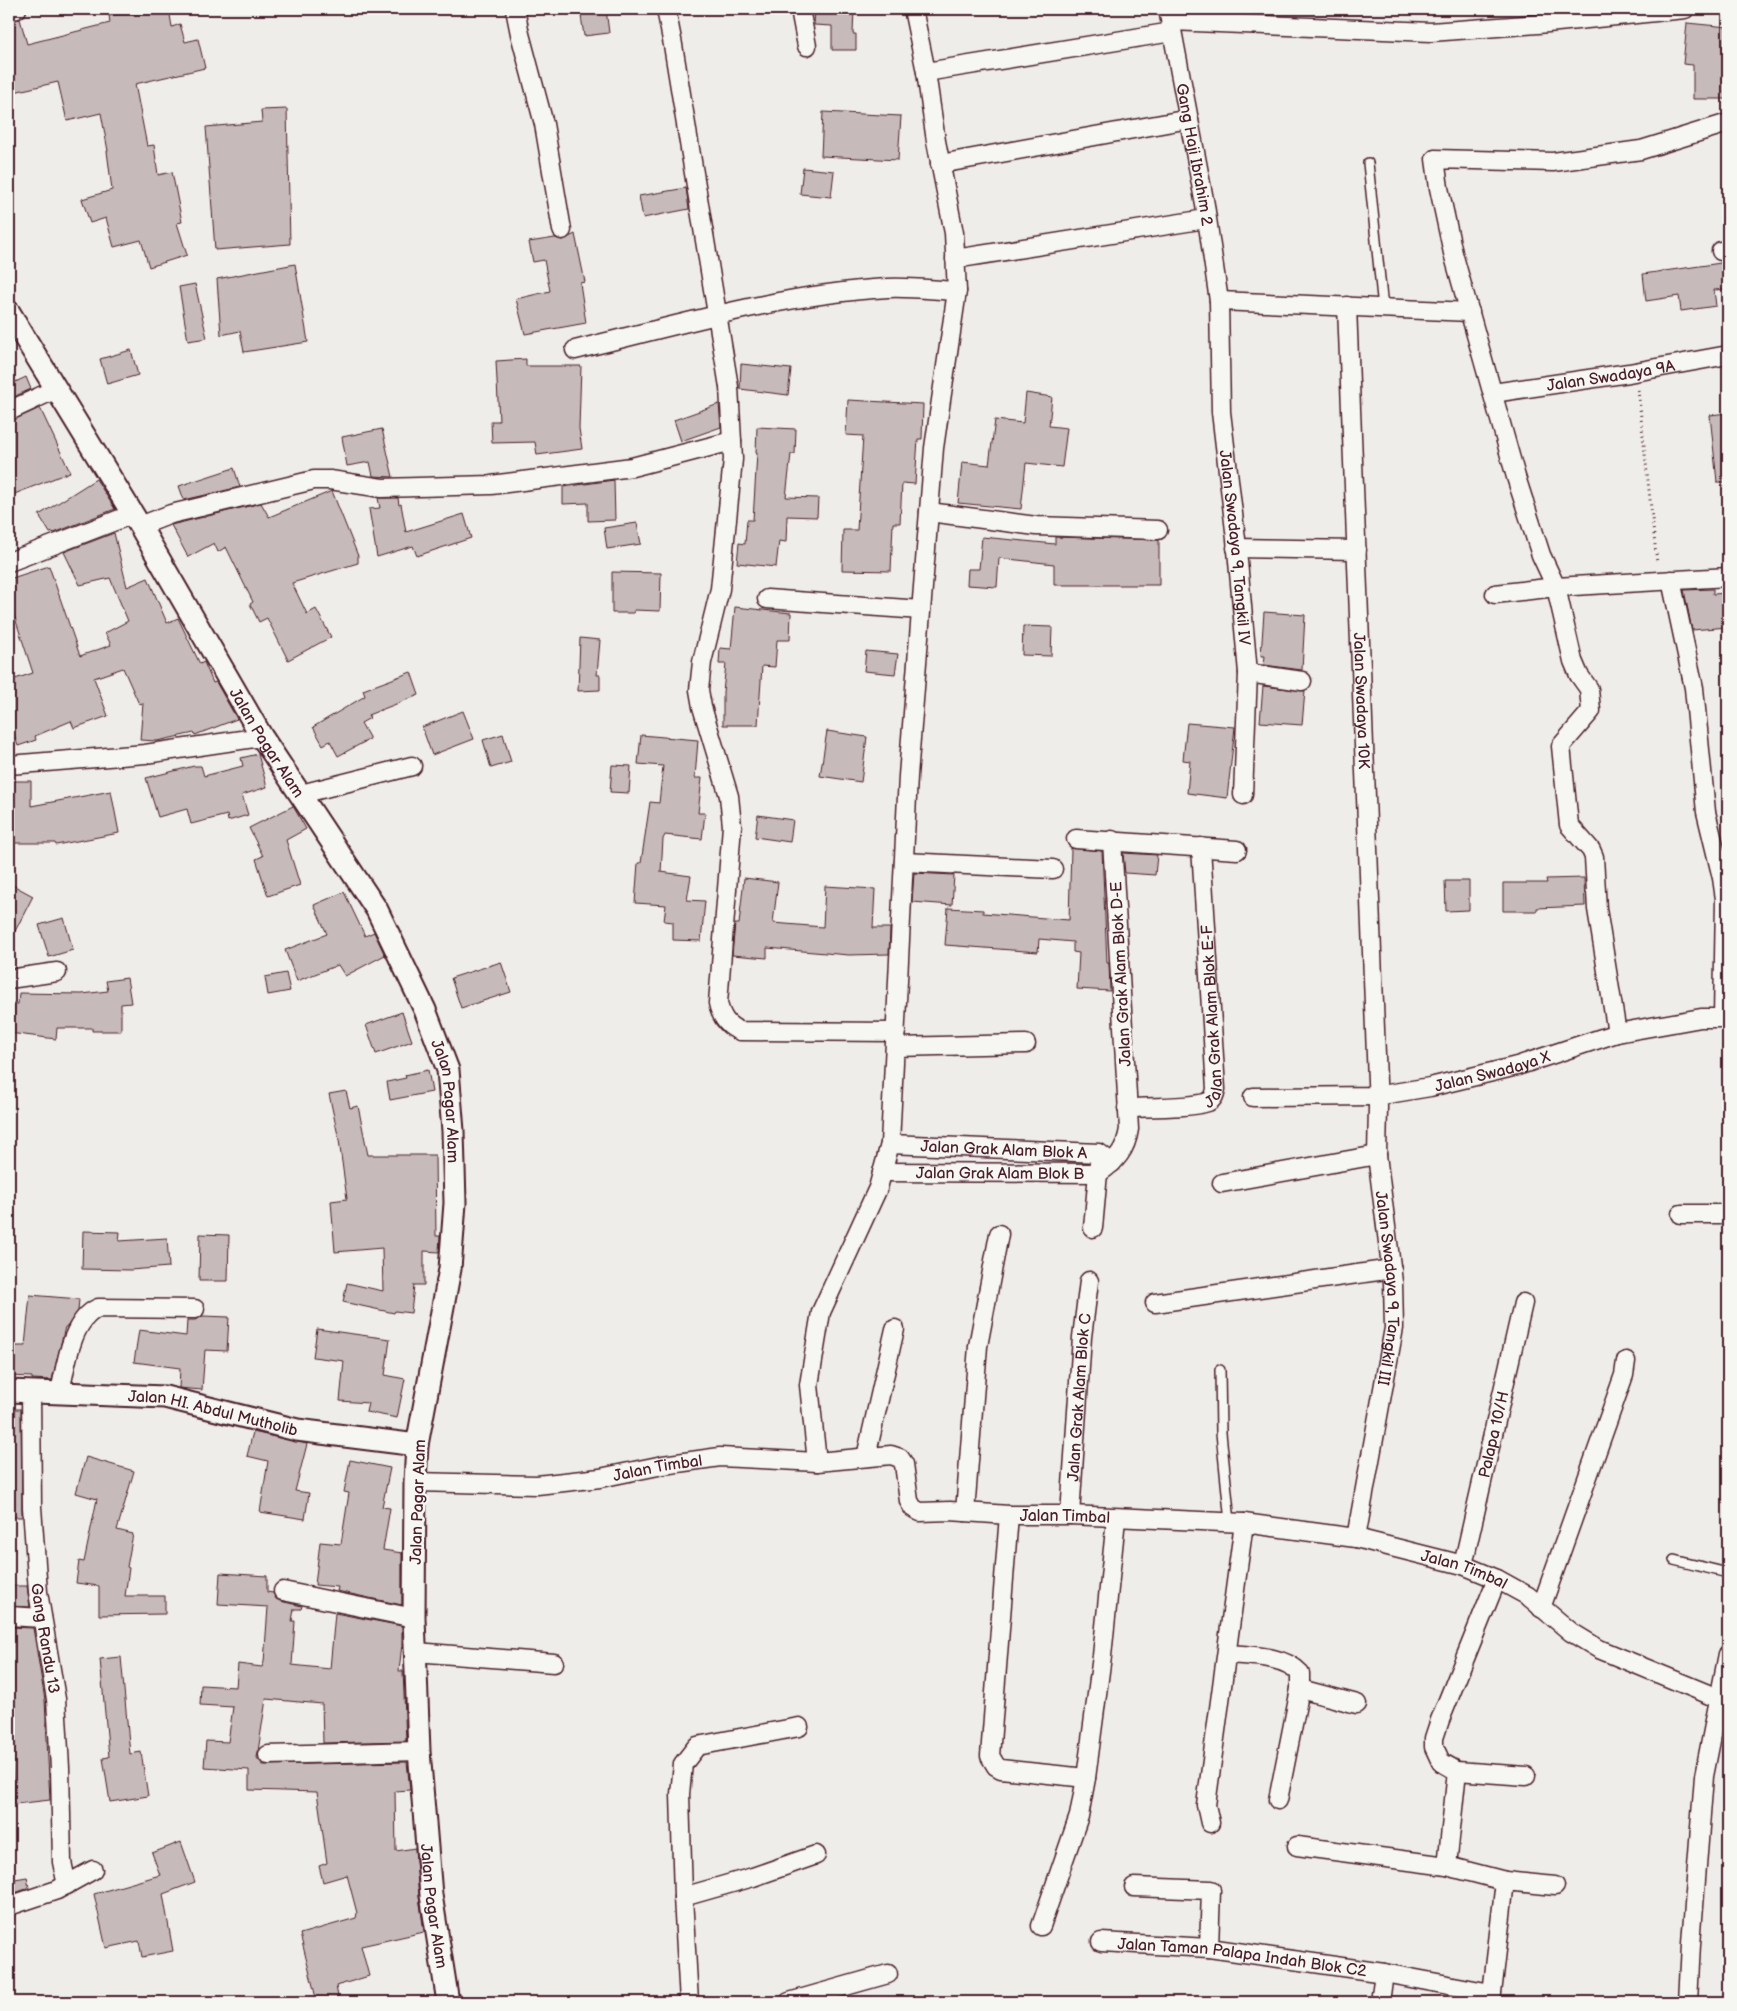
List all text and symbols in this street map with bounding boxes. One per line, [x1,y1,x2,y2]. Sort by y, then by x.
street label: Gang Haji Ibrahim 2 [1171,82,1216,228]
street label: Jalan Swadaya 9A [1546,357,1677,396]
street label: Jalan Swadaya 9, Tangkil IV [1215,449,1253,646]
street label: Jalan Swadaya 10K [1349,632,1373,770]
street label: Jalan Pagar Alam [225,685,307,801]
street label: Jalan Grak Alam Blok D-E [1107,881,1136,1067]
street label: Jalan Grak Alam Blok E-F [1198,924,1227,1113]
street label: Jalan Pagar Alam [426,1037,462,1163]
street label: Jalan Swadaya X [1433,1047,1554,1097]
street label: Jalan Grak Alam Blok A [920,1137,1088,1163]
street label: Jalan Grak Alam Blok B [916,1164,1084,1184]
street label: Jalan Swadaya 9, Tangkil III [1371,1190,1402,1387]
street label: Jalan Grak Alam Blok C [1064,1312,1096,1482]
street label: Jalan HI. Abdul Mutholib [128,1388,300,1441]
street label: Palapa 10/H [1475,1390,1513,1480]
street label: Jalan Pagar Alam [407,1439,430,1565]
street label: Jalan Timbal [612,1452,704,1486]
street label: Jalan Timbal [1020,1507,1110,1528]
street label: Jalan Timbal [1419,1547,1510,1594]
street label: Gang Randu 13 [26,1582,63,1695]
street label: Jalan Pagar Alam [416,1843,451,1970]
street label: Jalan Taman Palapa Indah Blok C2 [1117,1935,1368,1981]

